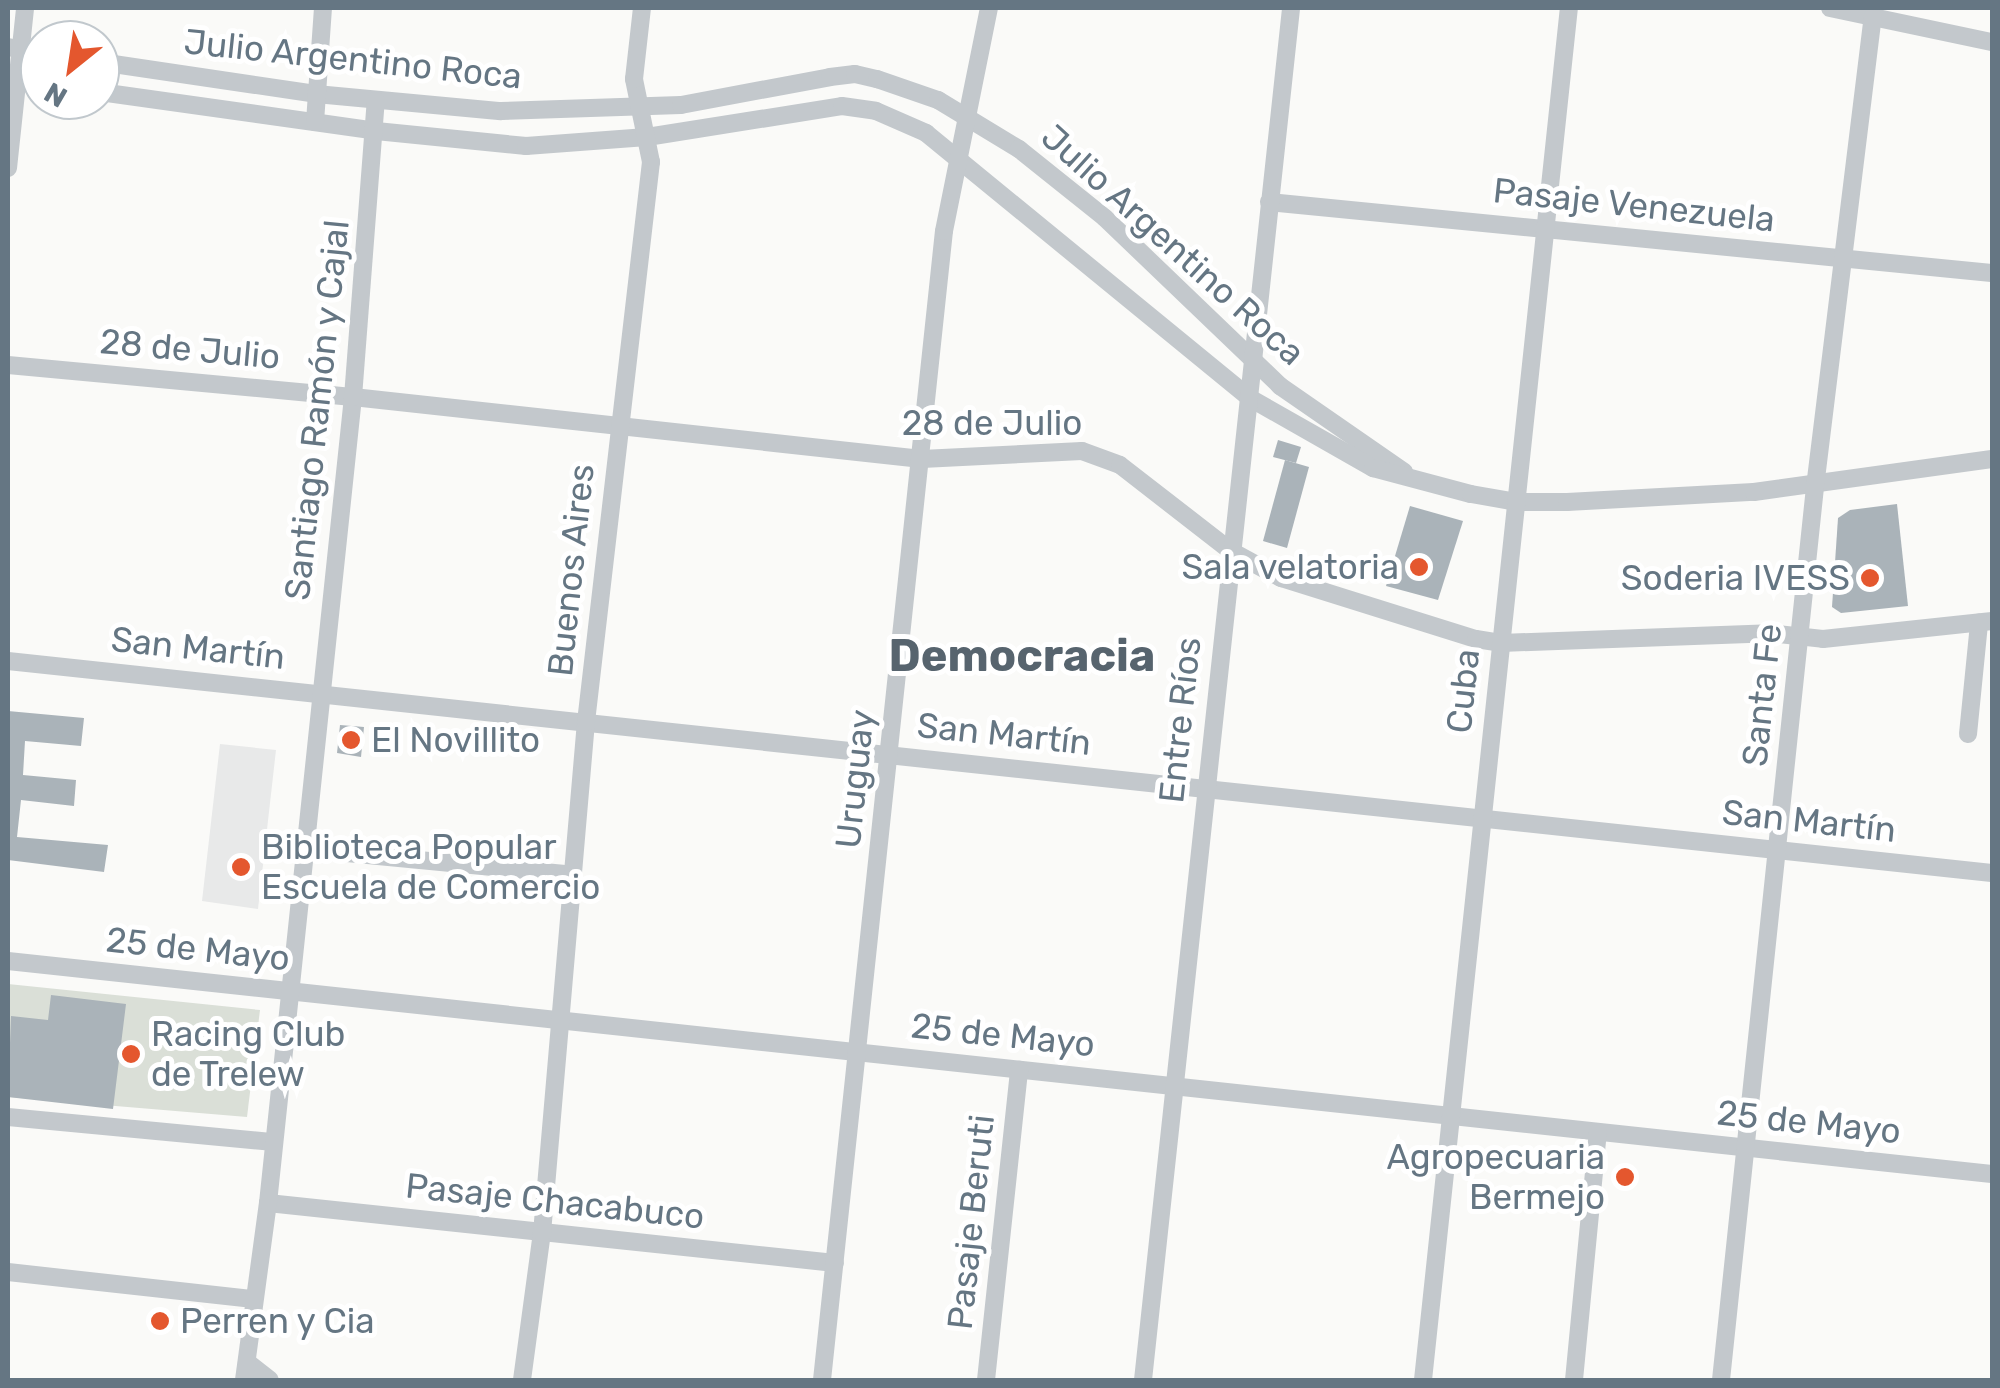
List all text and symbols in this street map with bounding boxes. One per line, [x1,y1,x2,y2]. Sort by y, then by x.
north arrow [20,20,120,120]
street label: Julio Argentino Roca [182,20,524,98]
text: N [39,75,73,114]
street label: Julio Argentino Roca [1033,116,1313,374]
street label: Pasaje Venezuela [1491,169,1777,241]
street label: Santiago Ramón y Cajal [276,217,358,603]
street label: 28 de Julio [98,320,282,378]
street label: 28 de Julio [902,402,1082,444]
street label: Buenos Aires [539,461,603,679]
place label: Sala velatoria [1181,546,1399,588]
marker: Sala velatoria [1408,556,1430,578]
place label: Soderia IVESS [1621,557,1850,599]
marker: Soderia IVESS [1859,567,1881,589]
street label: San Martín [109,618,287,678]
street label: Santa Fe [1734,622,1790,768]
district label: Democracia [889,629,1155,683]
street label: Entre Ríos [1150,635,1210,805]
street label: Cuba [1438,647,1488,735]
street label: San Martín [915,704,1093,764]
street label: Uruguay [827,708,883,850]
place label: El Novillito [371,719,540,761]
marker: El Novillito [340,729,362,751]
street label: San Martín [1720,791,1898,851]
place label: Biblioteca Popular Escuela de Comercio [261,826,600,908]
marker: Biblioteca Popular Escuela de Comercio [230,856,252,878]
street label: 25 de Mayo [104,918,292,980]
street label: 25 de Mayo [909,1004,1097,1066]
place label: Racing Club de Trelew [151,1013,345,1095]
marker: Racing Club de Trelew [120,1043,142,1065]
street label: 25 de Mayo [1715,1091,1903,1153]
street label: Pasaje Beruti [939,1113,1003,1331]
place label: Agropecuaria Bermejo [1387,1136,1605,1218]
street label: Pasaje Chacabuco [404,1164,706,1238]
marker: Agropecuaria Bermejo [1614,1166,1636,1188]
place label: Perren y Cia [180,1300,376,1342]
marker: Perren y Cia [149,1310,171,1332]

